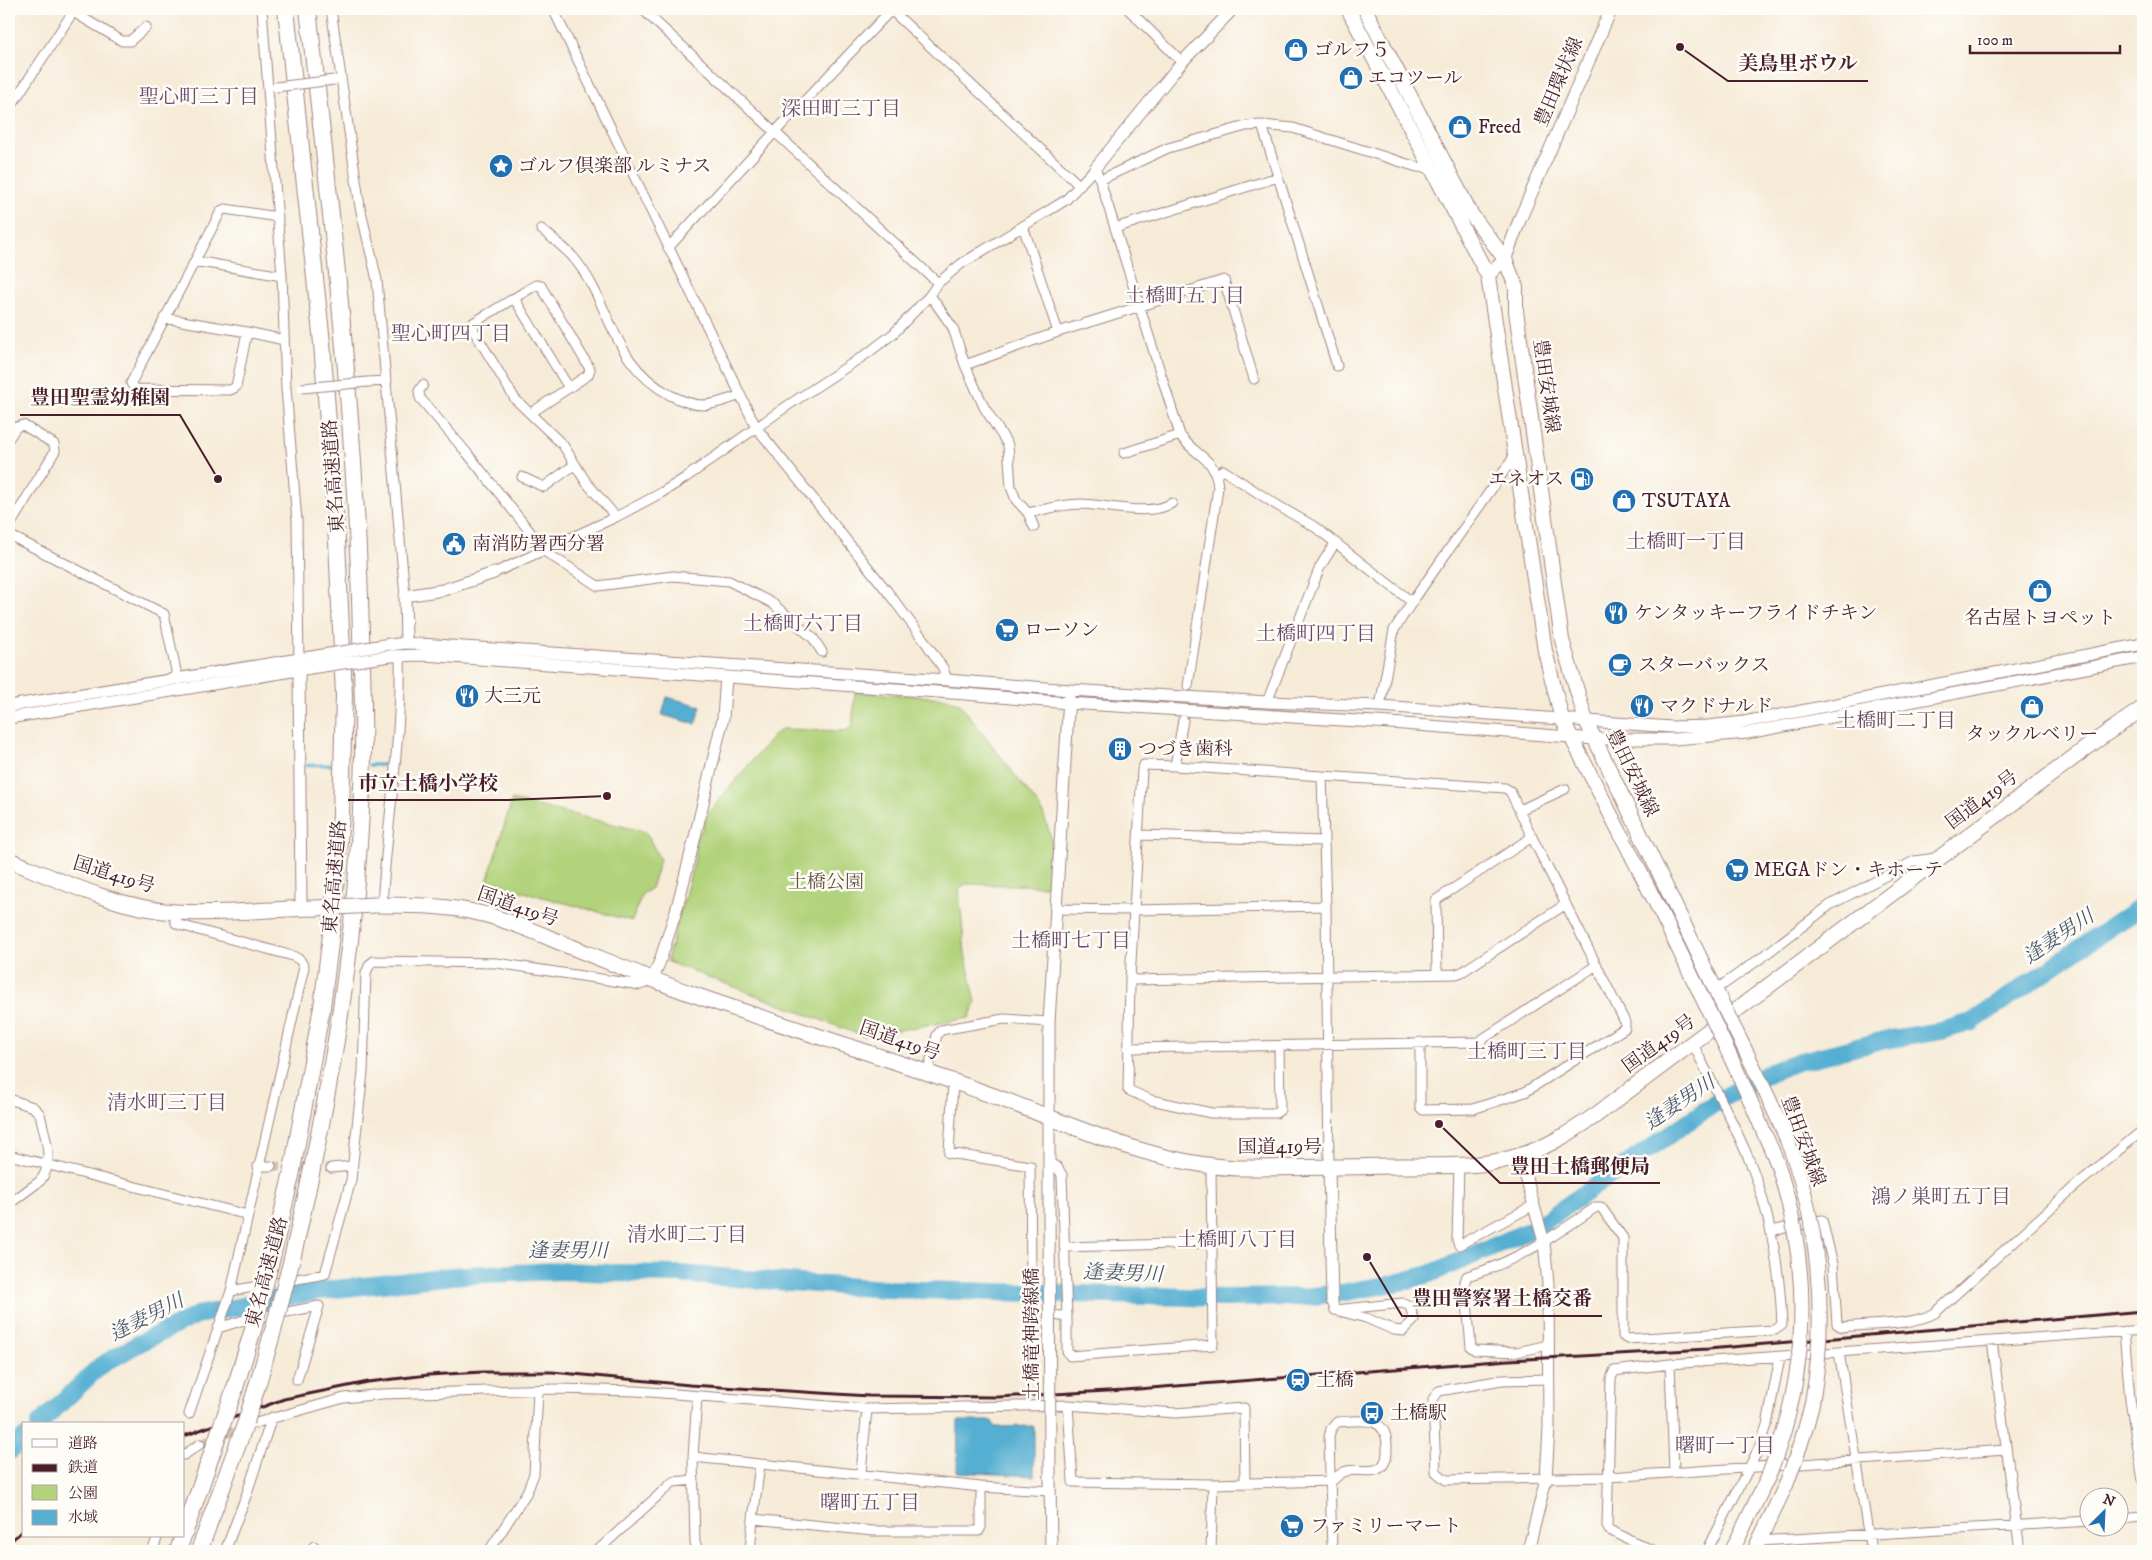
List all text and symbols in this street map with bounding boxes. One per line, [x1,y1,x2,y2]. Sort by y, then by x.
scale bar [1970,22,2120,54]
text: 100 m [1977,31,2013,50]
street label: 豊田環状線 [1530,34,1588,130]
shop icon: ゴルフ５ [1283,37,1309,63]
place label: ゴルフ５ [1314,39,1390,62]
callout: 美鳥里ボウル [1728,46,1868,81]
text: 美鳥里ボウル [1738,52,1858,77]
shop icon: エコツール [1338,65,1364,91]
place label: エコツール [1368,67,1463,90]
district label: 聖心町三丁目 [139,85,259,110]
district label: 深田町三丁目 [781,97,901,122]
shop icon: Freed [1447,114,1473,140]
place label: Freed [1478,116,1522,139]
place icon: ゴルフ倶楽部 ルミナス [488,153,514,179]
place label: ゴルフ倶楽部 ルミナス [518,155,711,178]
district label: 土橋町五丁目 [1125,284,1245,309]
district label: 聖心町四丁目 [391,322,511,347]
street label: 豊田安城線 [1528,337,1564,435]
callout: 豊田聖霊幼稚園 [20,380,180,415]
text: 豊田聖霊幼稚園 [30,386,170,411]
street label: 東名高速道路 [319,418,349,534]
fuel station icon: エネオス [1569,466,1595,492]
place label: エネオス [1488,468,1564,491]
shop icon: TSUTAYA [1611,488,1637,514]
place label: TSUTAYA [1642,490,1731,513]
district label: 土橋町一丁目 [1626,530,1746,555]
public building icon: 南消防署西分署 [441,531,467,557]
place label: 南消防署西分署 [472,533,605,556]
shop icon: 名古屋トヨペット [2027,578,2053,604]
restaurant icon: ケンタッキーフライドチキン [1603,600,1629,626]
place label: ケンタッキーフライドチキン [1634,602,1878,625]
place label: 名古屋トヨペット [1964,607,2116,630]
district label: 土橋町六丁目 [743,612,863,637]
supermarket icon: ローソン [994,617,1020,643]
place label: ローソン [1024,619,1099,642]
district label: 土橋町四丁目 [1256,622,1376,647]
cafe icon: スターバックス [1607,652,1633,678]
place label: スターバックス [1638,654,1770,677]
restaurant icon: 大三元 [454,683,480,709]
place label: 大三元 [484,685,541,708]
restaurant icon: マクドナルド [1629,693,1655,719]
shop icon: タックルベリー [2019,694,2045,720]
place label: マクドナルド [1660,695,1773,718]
district label: 土橋町二丁目 [1836,709,1956,734]
place label: タックルベリー [1966,723,2098,746]
street label: 豊田安城線 [1601,725,1663,821]
building icon: つづき歯科 [1107,736,1133,762]
place label: つづき歯科 [1138,738,1233,761]
callout: 市立土橋小学校 [348,765,508,800]
street label: 国道419号 [1941,765,2023,835]
text: 市立土橋小学校 [358,772,498,797]
street label: 東名高速道路 [319,819,351,935]
street label: 国道419号 [70,852,158,898]
supermarket icon: MEGAドン・キホーテ [1724,857,1750,883]
place label: MEGAドン・キホーテ [1754,859,1943,882]
park label: 土橋公園 [788,871,864,894]
street label: 国道419号 [474,882,562,932]
water label: 逢妻男川 [2019,903,2101,970]
district label: 土橋町七丁目 [1011,929,1131,954]
street label: 国道419号 [1618,1010,1700,1078]
street label: 国道419号 [856,1016,944,1066]
district label: 土橋町三丁目 [1467,1040,1587,1065]
water label: 逢妻男川 [1640,1069,1722,1136]
district label: 清水町三丁目 [107,1091,227,1116]
street label: 豊田安城線 [1776,1092,1830,1190]
street label: 国道419号 [1238,1136,1322,1159]
callout: 豊田土橋郵便局 [1500,1148,1660,1183]
text: 豊田土橋郵便局 [1510,1155,1650,1180]
district label: 鴻ノ巣町五丁目 [1871,1185,2011,1210]
street label: 東名高速道路 [241,1214,293,1330]
district label: 清水町二丁目 [627,1223,747,1248]
district label: 土橋町八丁目 [1177,1228,1297,1253]
water label: 逢妻男川 [528,1239,610,1264]
water label: 逢妻男川 [1083,1260,1165,1288]
street label: 土橋竜神跨線橋 [1021,1267,1044,1401]
callout: 豊田警察署土橋交番 [1402,1281,1602,1316]
text: 豊田警察署土橋交番 [1412,1287,1592,1312]
water label: 逢妻男川 [106,1288,190,1347]
station icon: 土橋 [1285,1367,1311,1393]
place label: 土橋 [1316,1369,1354,1392]
bus stop icon: 土橋駅 [1359,1400,1385,1426]
place label: 土橋駅 [1390,1402,1447,1425]
legend [22,1422,185,1538]
text: 道路 [68,1434,98,1453]
district label: 曙町一丁目 [1675,1434,1775,1459]
text: 鉄道 [68,1458,98,1477]
text: 公園 [68,1484,98,1503]
north arrow [2080,1488,2130,1538]
text: N [2100,1490,2118,1512]
district label: 曙町五丁目 [820,1491,920,1516]
text: 水域 [68,1508,98,1527]
supermarket icon: ファミリーマート [1279,1513,1305,1539]
place label: ファミリーマート [1310,1515,1462,1538]

